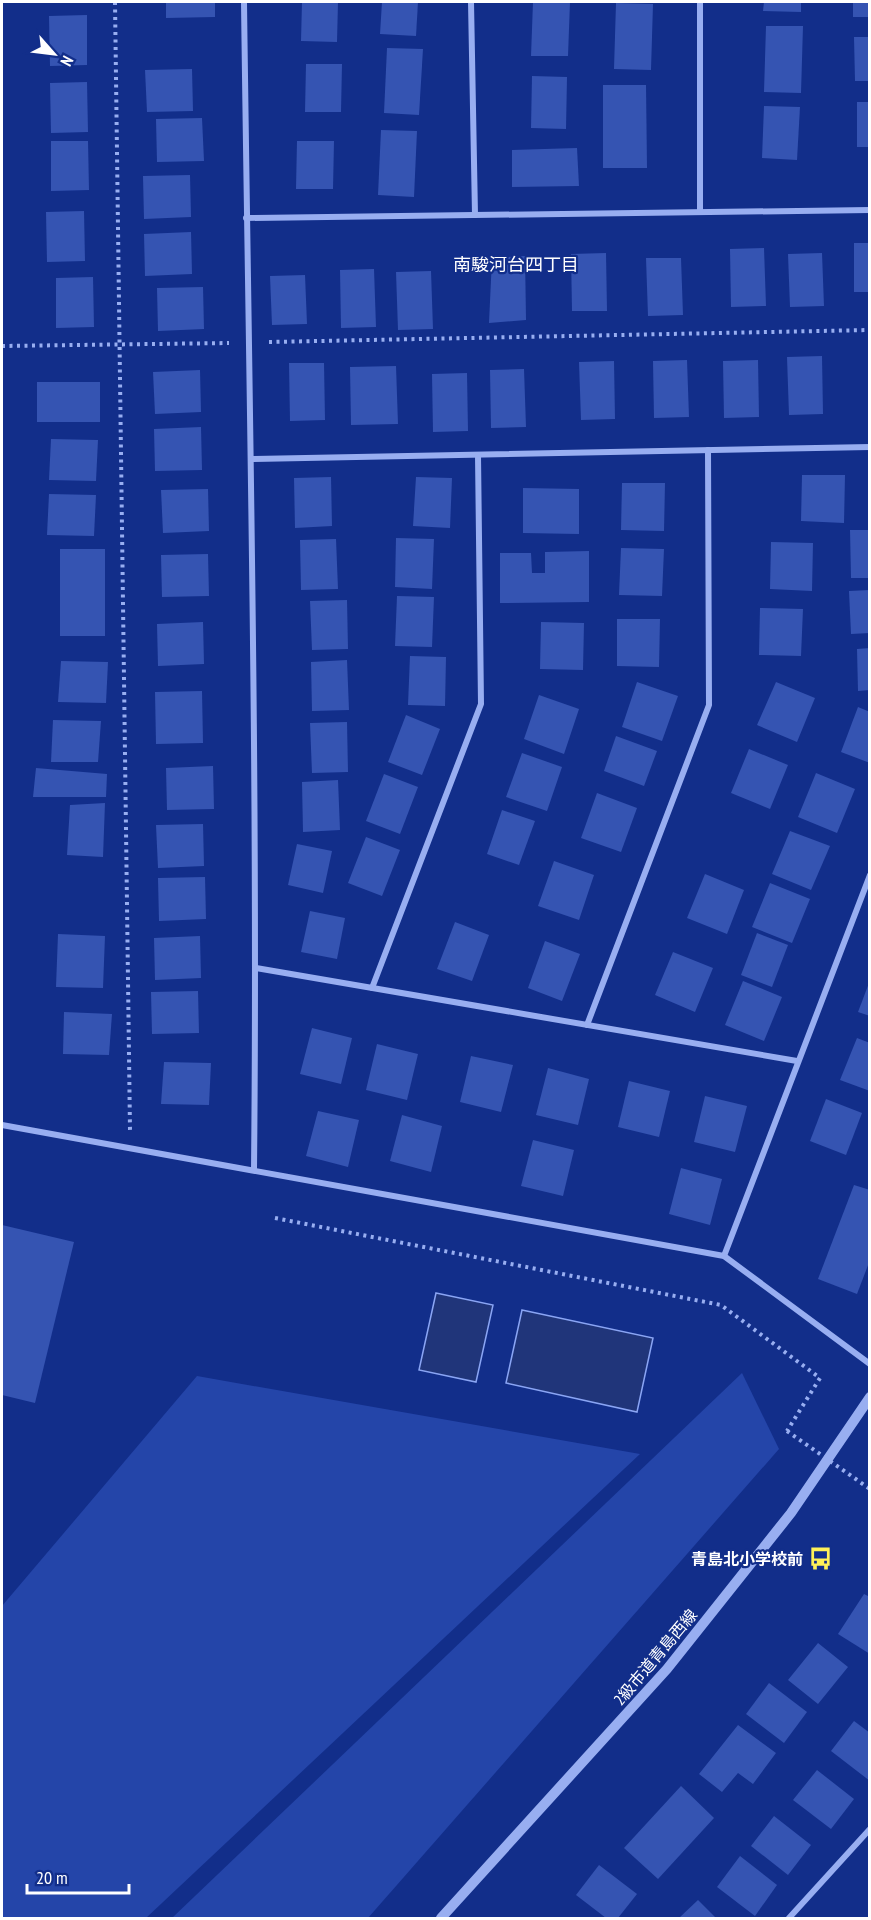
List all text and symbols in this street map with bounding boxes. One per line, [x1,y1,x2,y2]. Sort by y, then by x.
north arrow [24,24,84,84]
text: N [56,53,78,70]
district label: 南駿河台四丁目 [453,253,579,276]
bus stop icon: 青島北小学校前 [808,1546,834,1572]
place label: 青島北小学校前 [691,1549,803,1569]
street label: 2級市道青島西線 [609,1605,701,1709]
scale bar [27,1857,129,1895]
text: 20 m [36,1866,68,1889]

